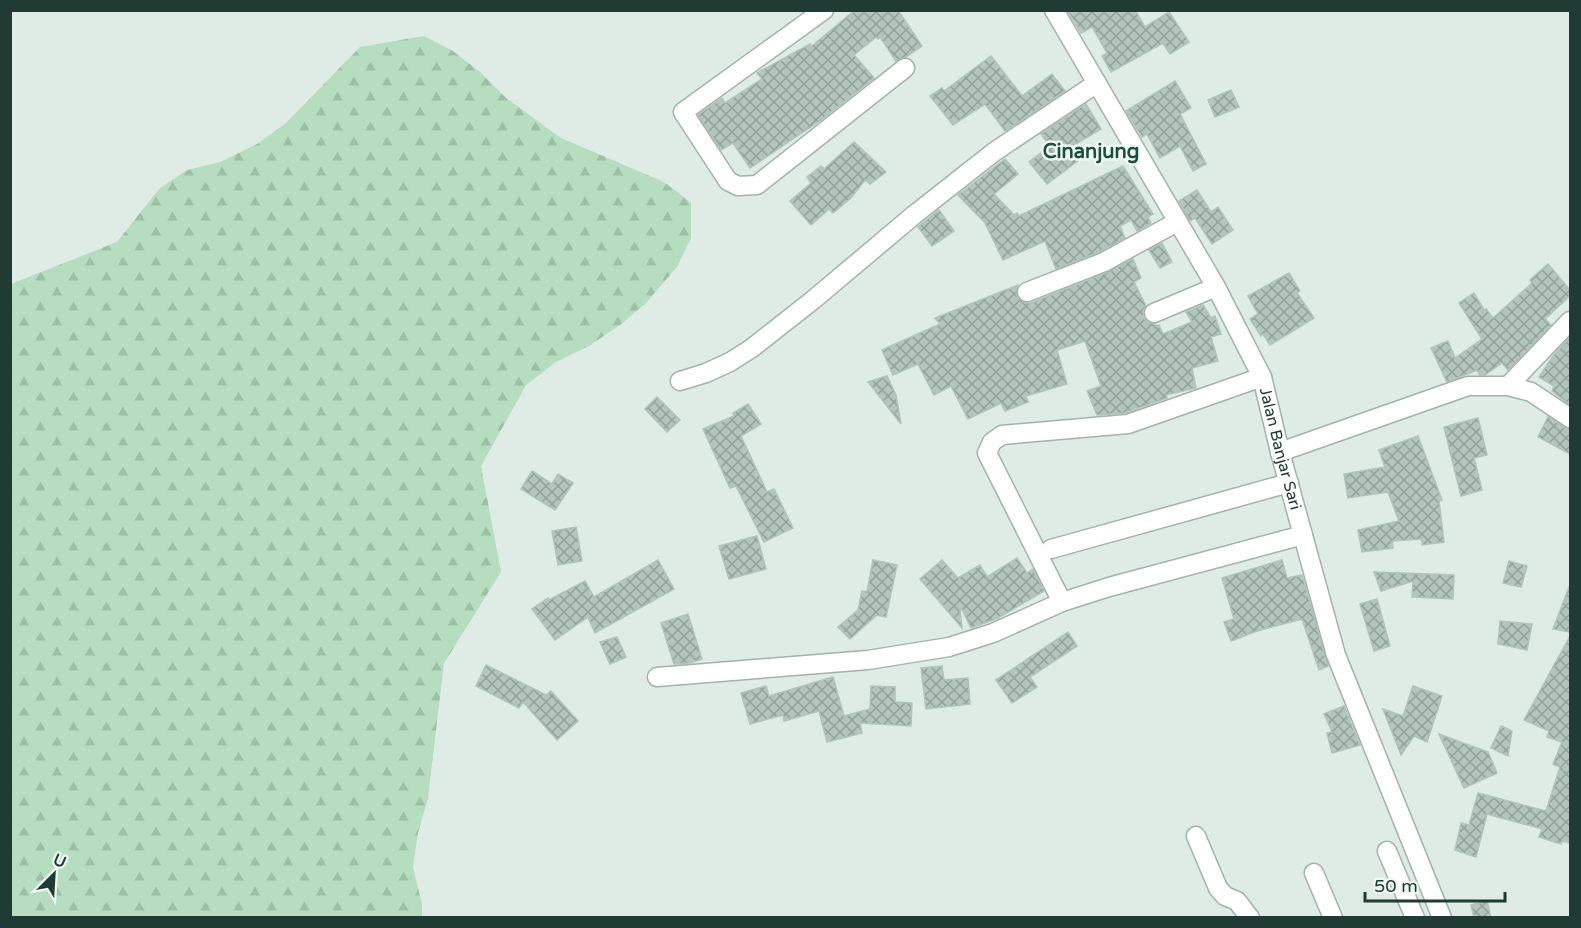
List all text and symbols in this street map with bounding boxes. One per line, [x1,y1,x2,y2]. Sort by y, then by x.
district label: Cinanjung [1043,140,1139,164]
street label: Jalan Banjar Sari [1255,386,1306,512]
north arrow [24,844,84,904]
text: U [50,850,69,873]
scale bar [1365,865,1504,903]
text: 50 m [1374,875,1418,897]

